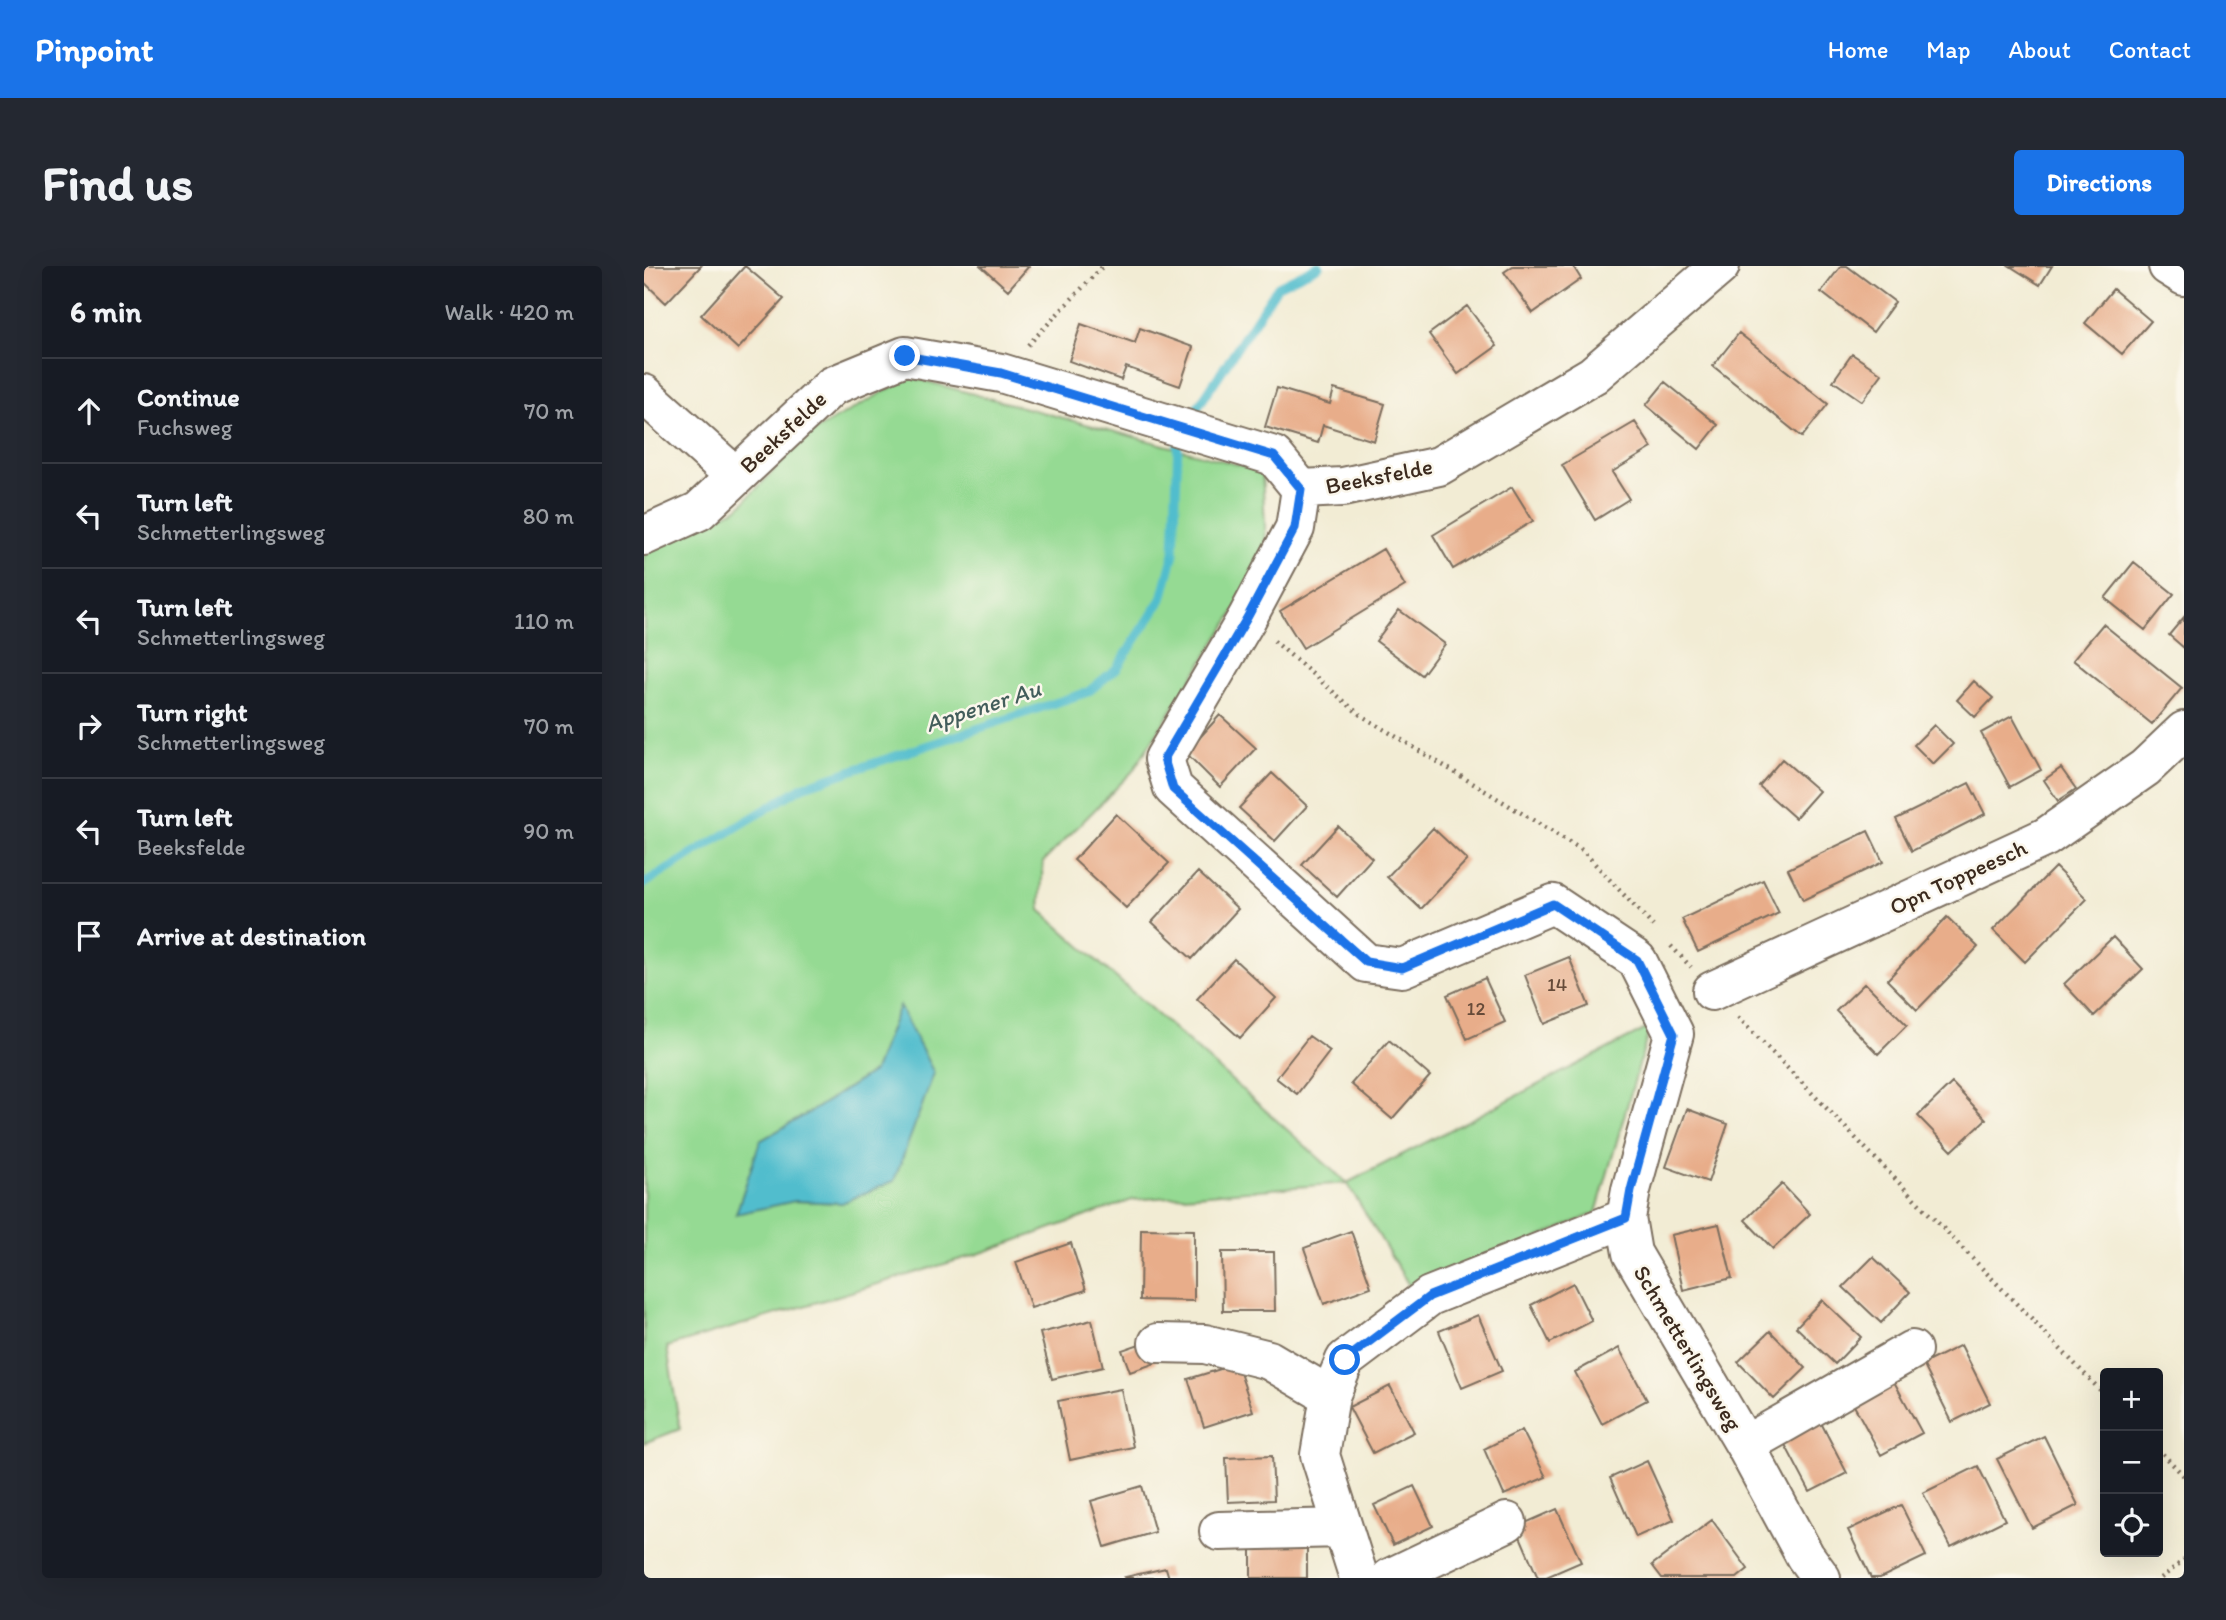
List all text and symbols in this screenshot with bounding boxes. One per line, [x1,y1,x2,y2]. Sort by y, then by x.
text: Pinpoint [35,30,153,69]
text: Home [1828,35,1888,64]
text: Map [1926,35,1970,64]
text: About [2008,35,2071,64]
text: Contact [2109,35,2191,64]
button: Directions [2014,150,2184,215]
text: Find us [42,153,193,212]
text: 6 min [70,293,142,330]
text: Walk · 420 m [444,298,574,326]
route end [889,340,920,371]
text: Continue [137,381,240,413]
street label: Beeksfelde [734,385,832,479]
icon: ahead [70,392,108,430]
text: 70 m [524,397,574,425]
text: Fuchsweg [137,413,232,441]
street label: Beeksfelde [1323,452,1435,500]
text: Turn left [137,486,233,518]
icon: left [70,497,108,535]
text: 80 m [523,502,574,530]
text: Schmetterlingsweg [137,518,325,546]
text: Turn left [137,591,233,623]
icon: left [70,602,108,640]
text: 110 m [514,607,574,635]
text: Schmetterlingsweg [137,623,325,651]
water label: Appener Au [921,673,1045,738]
text: Turn right [137,696,248,728]
icon: right [70,707,108,745]
text: 70 m [524,712,574,740]
text: Schmetterlingsweg [137,728,325,756]
text: Turn left [137,801,233,833]
icon: left [70,812,108,850]
text: 90 m [523,817,574,845]
text: Beeksfelde [137,833,245,861]
street label: Opn Toppeesch [1885,833,2032,921]
icon: arrive [70,917,108,955]
text: Arrive at destination [137,920,366,952]
house number: 14 [1547,973,1567,996]
house number: 12 [1467,997,1485,1020]
street label: Schmetterlingsweg [1628,1260,1749,1436]
route start [1329,1344,1360,1375]
map controls [2100,1368,2163,1557]
button: + [2100,1368,2163,1431]
button: − [2100,1431,2163,1494]
button: locate [2100,1494,2163,1557]

